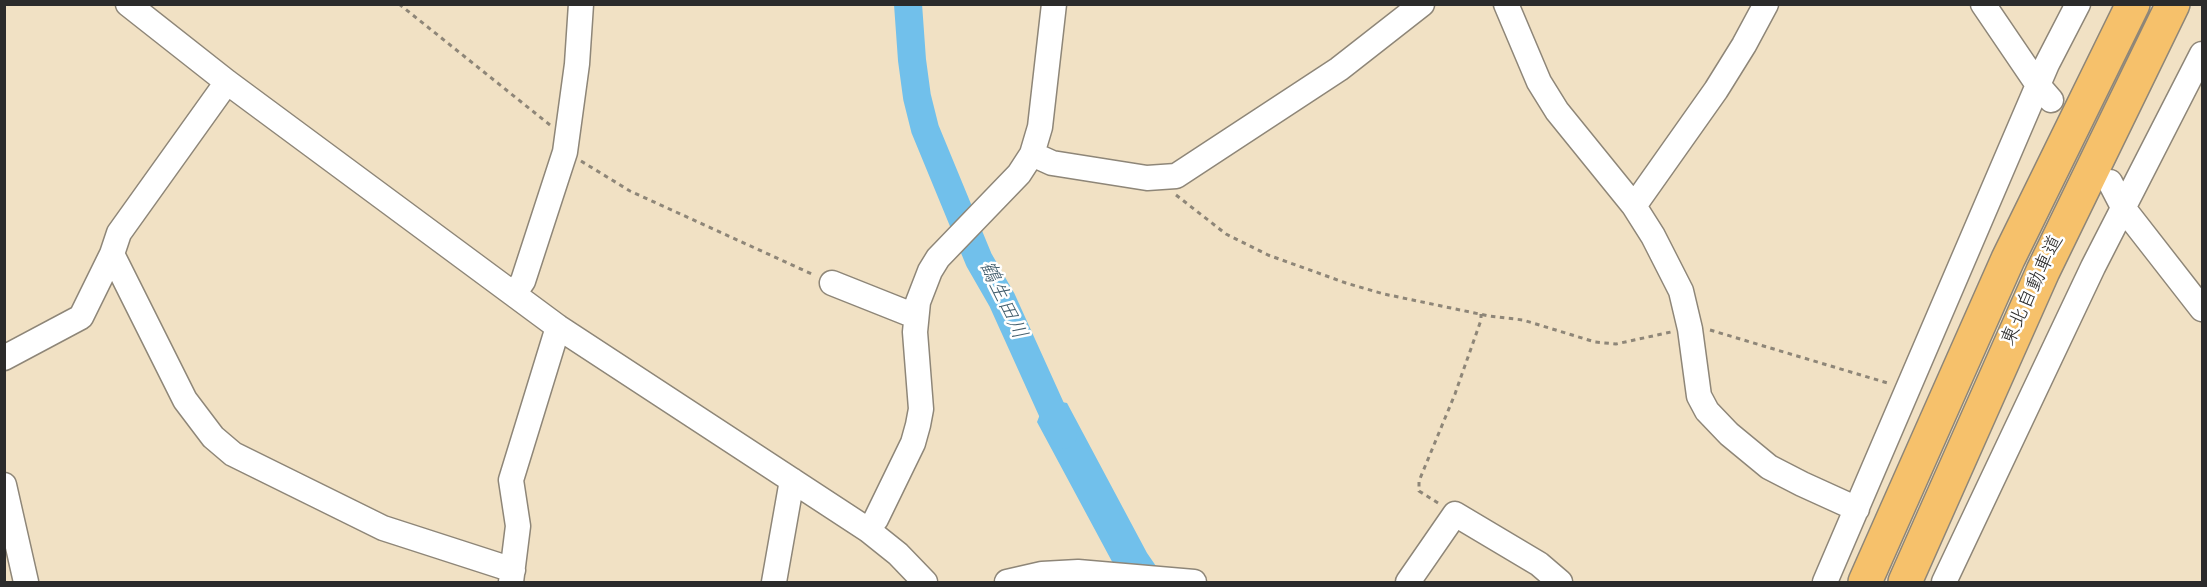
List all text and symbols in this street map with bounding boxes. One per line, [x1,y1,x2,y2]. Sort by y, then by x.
street label: 東北自動車道 [1998,232,2070,350]
water label: 鶴生田川 [972,258,1030,344]

